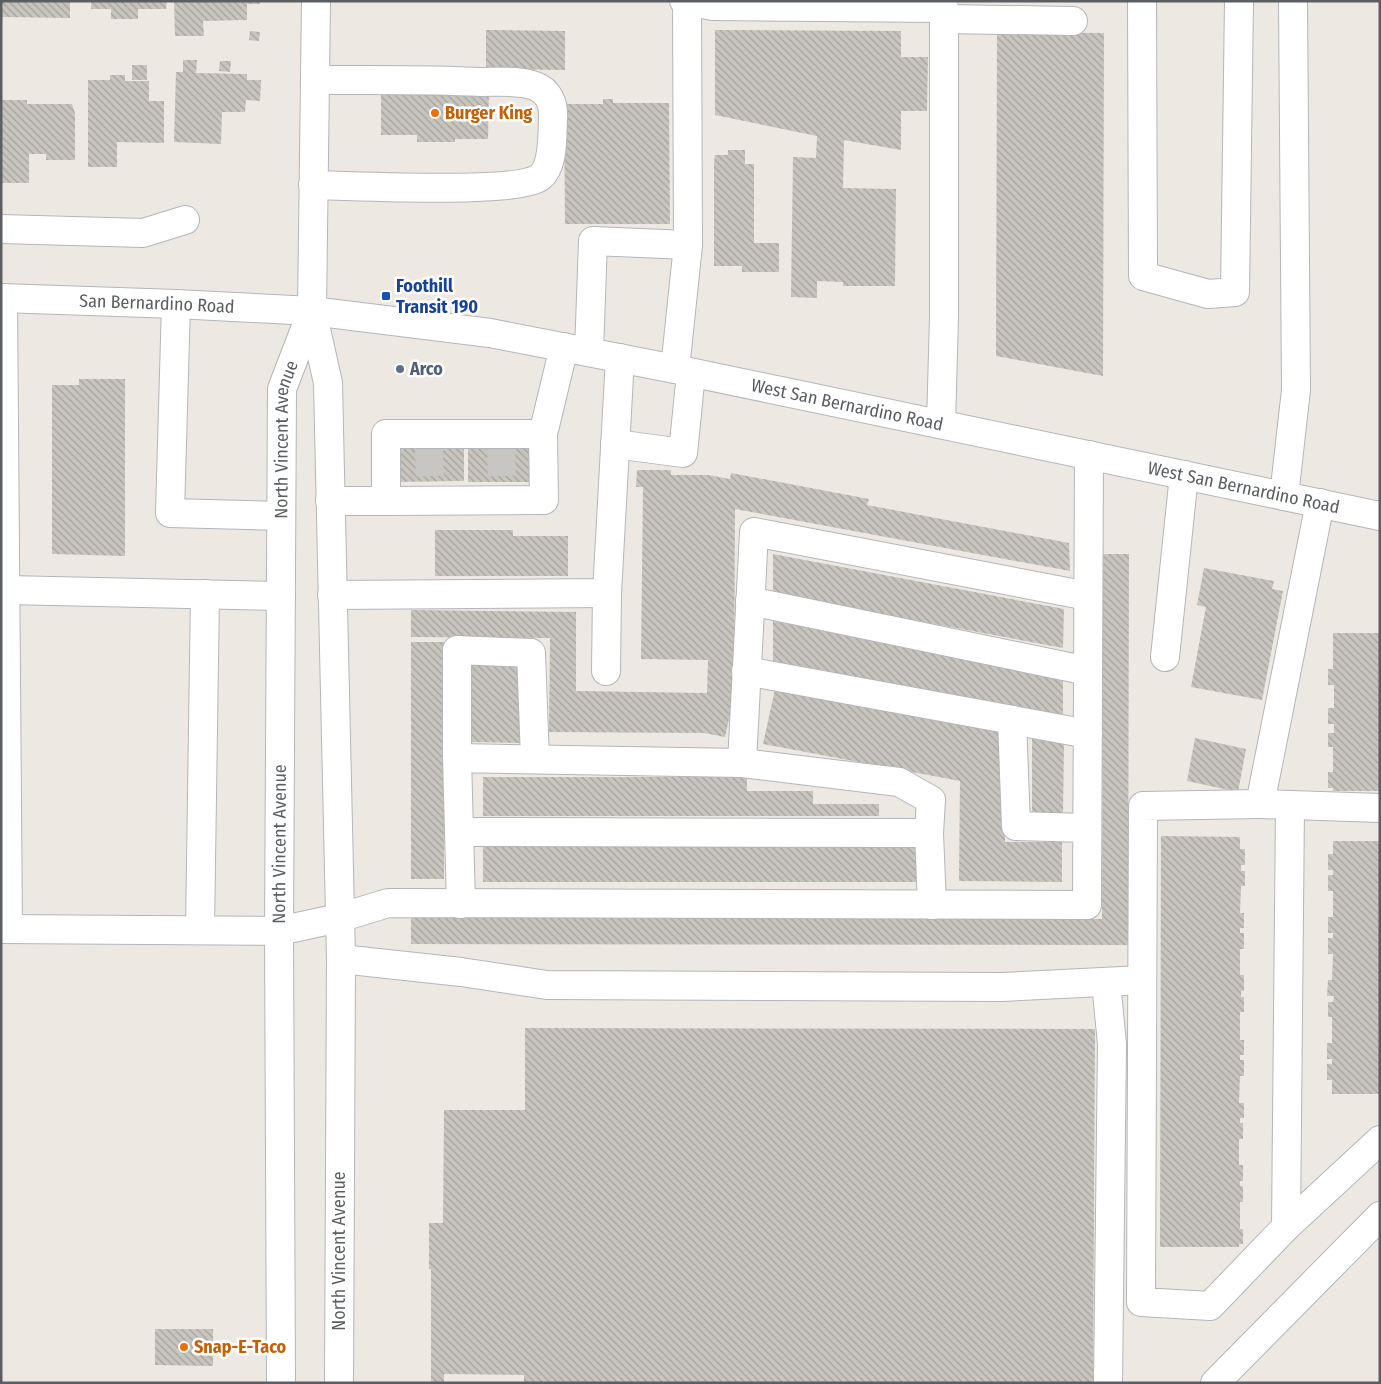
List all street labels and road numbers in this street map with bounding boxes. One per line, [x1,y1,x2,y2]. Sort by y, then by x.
street label: San Bernardino Road [79,290,235,318]
street label: North Vincent Avenue [270,357,303,519]
street label: West San Bernardino Road [749,374,945,436]
street label: West San Bernardino Road [1146,457,1342,518]
street label: North Vincent Avenue [268,764,291,924]
street label: North Vincent Avenue [328,1171,350,1331]

